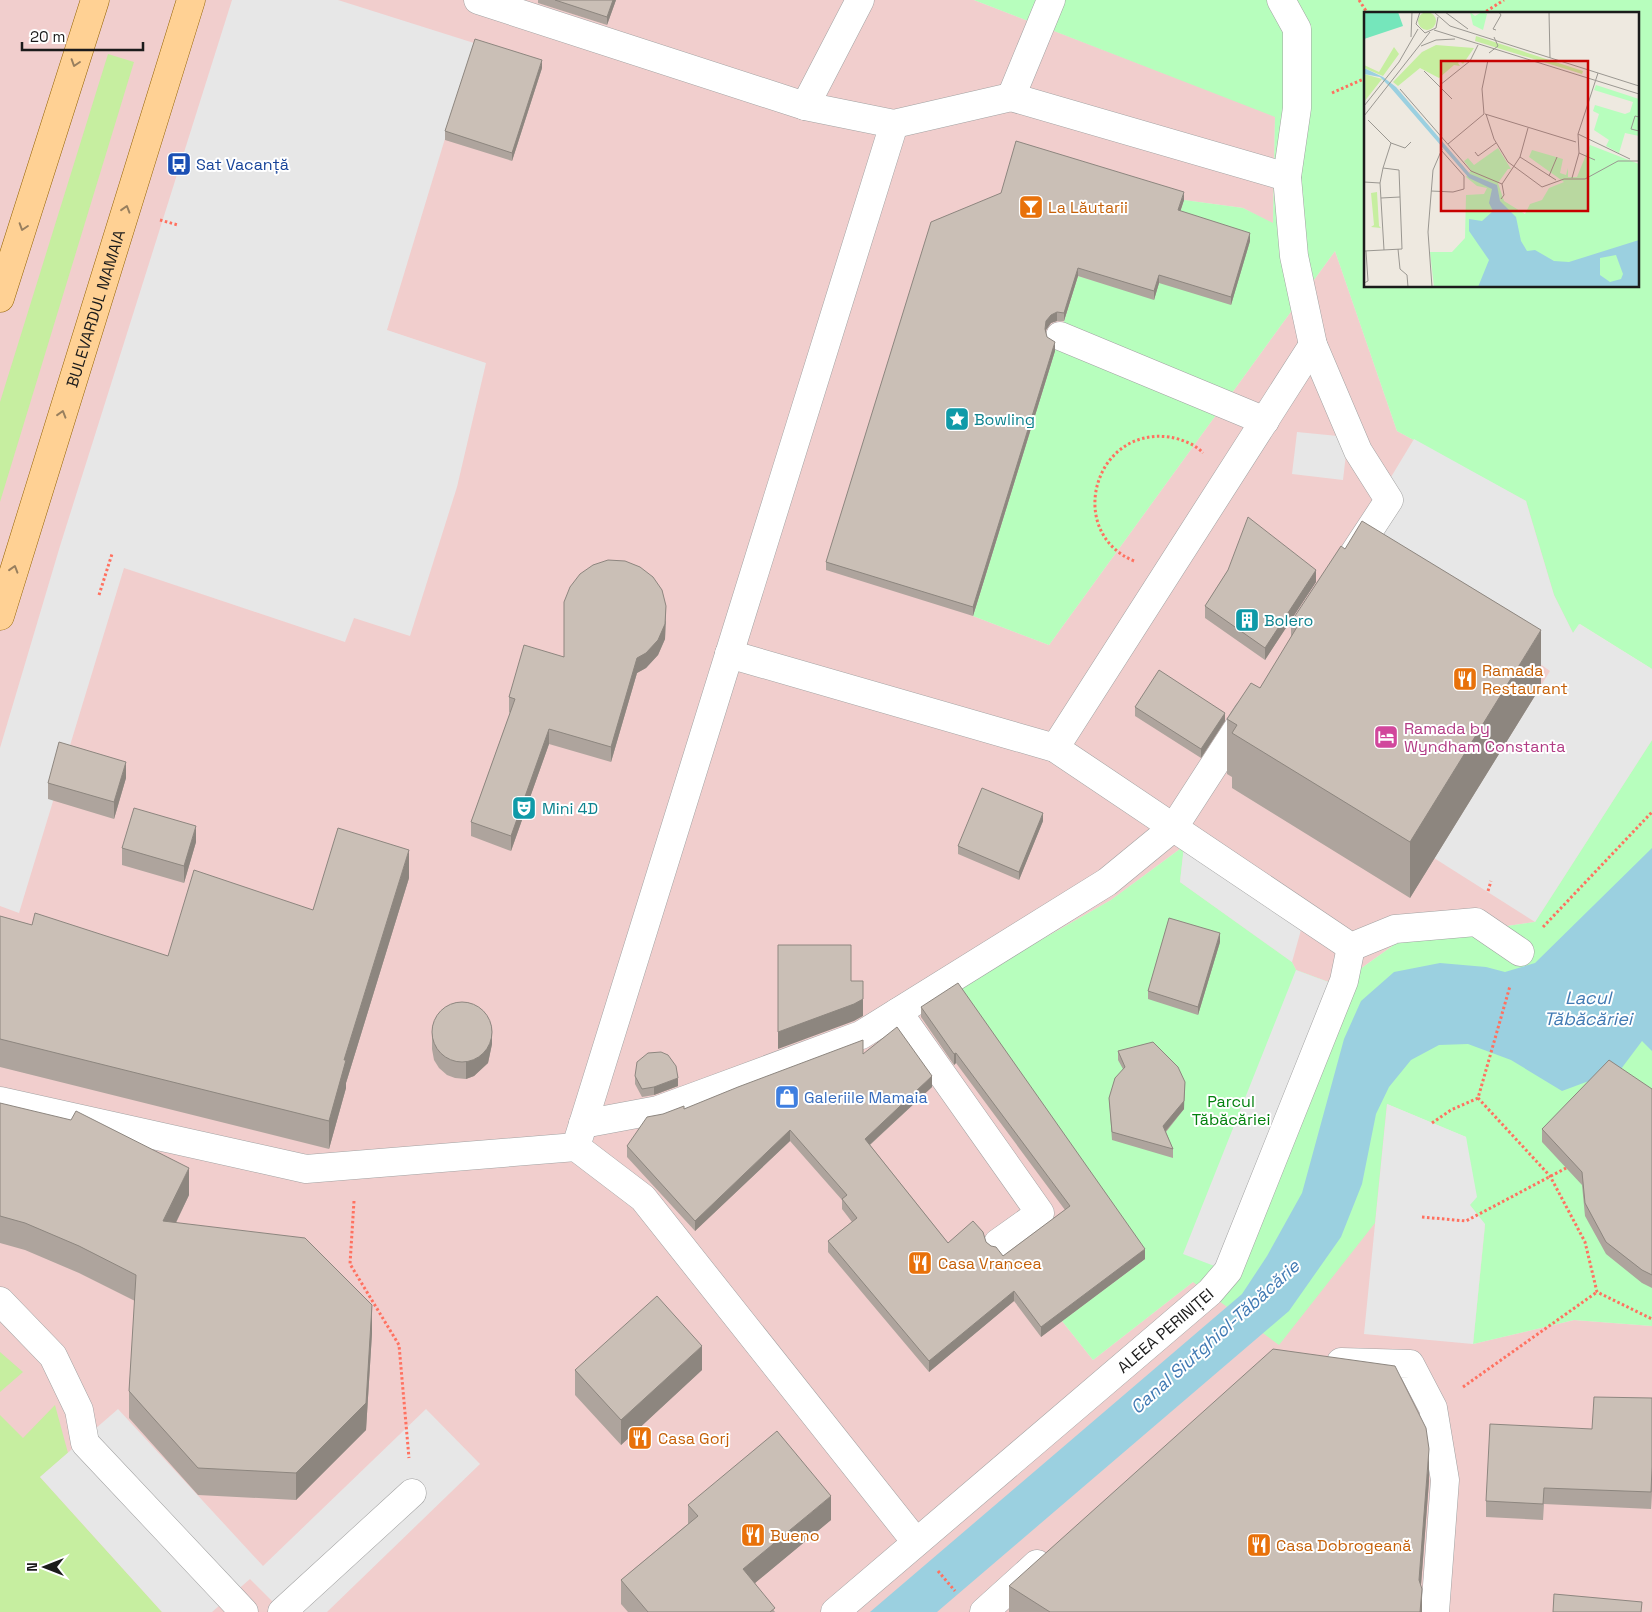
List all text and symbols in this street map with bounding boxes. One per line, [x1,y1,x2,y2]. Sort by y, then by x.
inset map [1364,12,1640,288]
scale bar [22,20,144,52]
text: 20 m [30,27,65,46]
one-way arrow [71,58,81,67]
bus stop icon: Sat Vacanță [166,151,192,177]
place label: Sat Vacanță [196,154,289,175]
bar icon: La Lăutarii [1018,194,1044,220]
place label: La Lăutarii [1048,197,1128,218]
one-way arrow [120,205,130,213]
one-way arrow [18,222,28,230]
street label: BULEVARDUL MAMAIA [62,227,130,390]
place icon: Bowling [944,406,970,432]
place label: Bowling [974,409,1035,430]
one-way arrow [57,410,67,419]
one-way arrow [9,566,19,574]
building icon: Bolero [1234,607,1260,633]
place label: Bolero [1264,610,1314,631]
place label: Ramada Restaurant [1482,660,1568,699]
restaurant icon: Ramada Restaurant [1452,666,1478,692]
place label: Ramada by Wyndham Constanta [1404,718,1566,757]
hotel icon: Ramada by Wyndham Constanta [1373,724,1399,750]
theatre icon: Mini 4D [511,795,537,821]
place label: Mini 4D [542,798,598,819]
water label: Lacul Tăbăcăriei [1544,986,1635,1030]
shop icon: Galeriile Mamaia [774,1084,800,1110]
place label: Galeriile Mamaia [804,1087,928,1108]
park label: Parcul Tăbăcăriei [1192,1091,1270,1130]
restaurant icon: Casa Vrancea [907,1250,933,1276]
place label: Casa Vrancea [938,1253,1042,1274]
water label: Canal Siutghiol-Tăbăcărie [1125,1254,1305,1419]
street label: ALEEA PERINIȚEI [1113,1284,1218,1378]
restaurant icon: Casa Gorj [627,1425,653,1451]
place label: Casa Gorj [658,1428,730,1449]
restaurant icon: Bueno [740,1522,766,1548]
place label: Bueno [770,1525,820,1546]
restaurant icon: Casa Dobrogeană [1246,1532,1272,1558]
place label: Casa Dobrogeană [1276,1535,1411,1556]
north arrow [20,1542,70,1592]
text: N [23,1562,41,1572]

